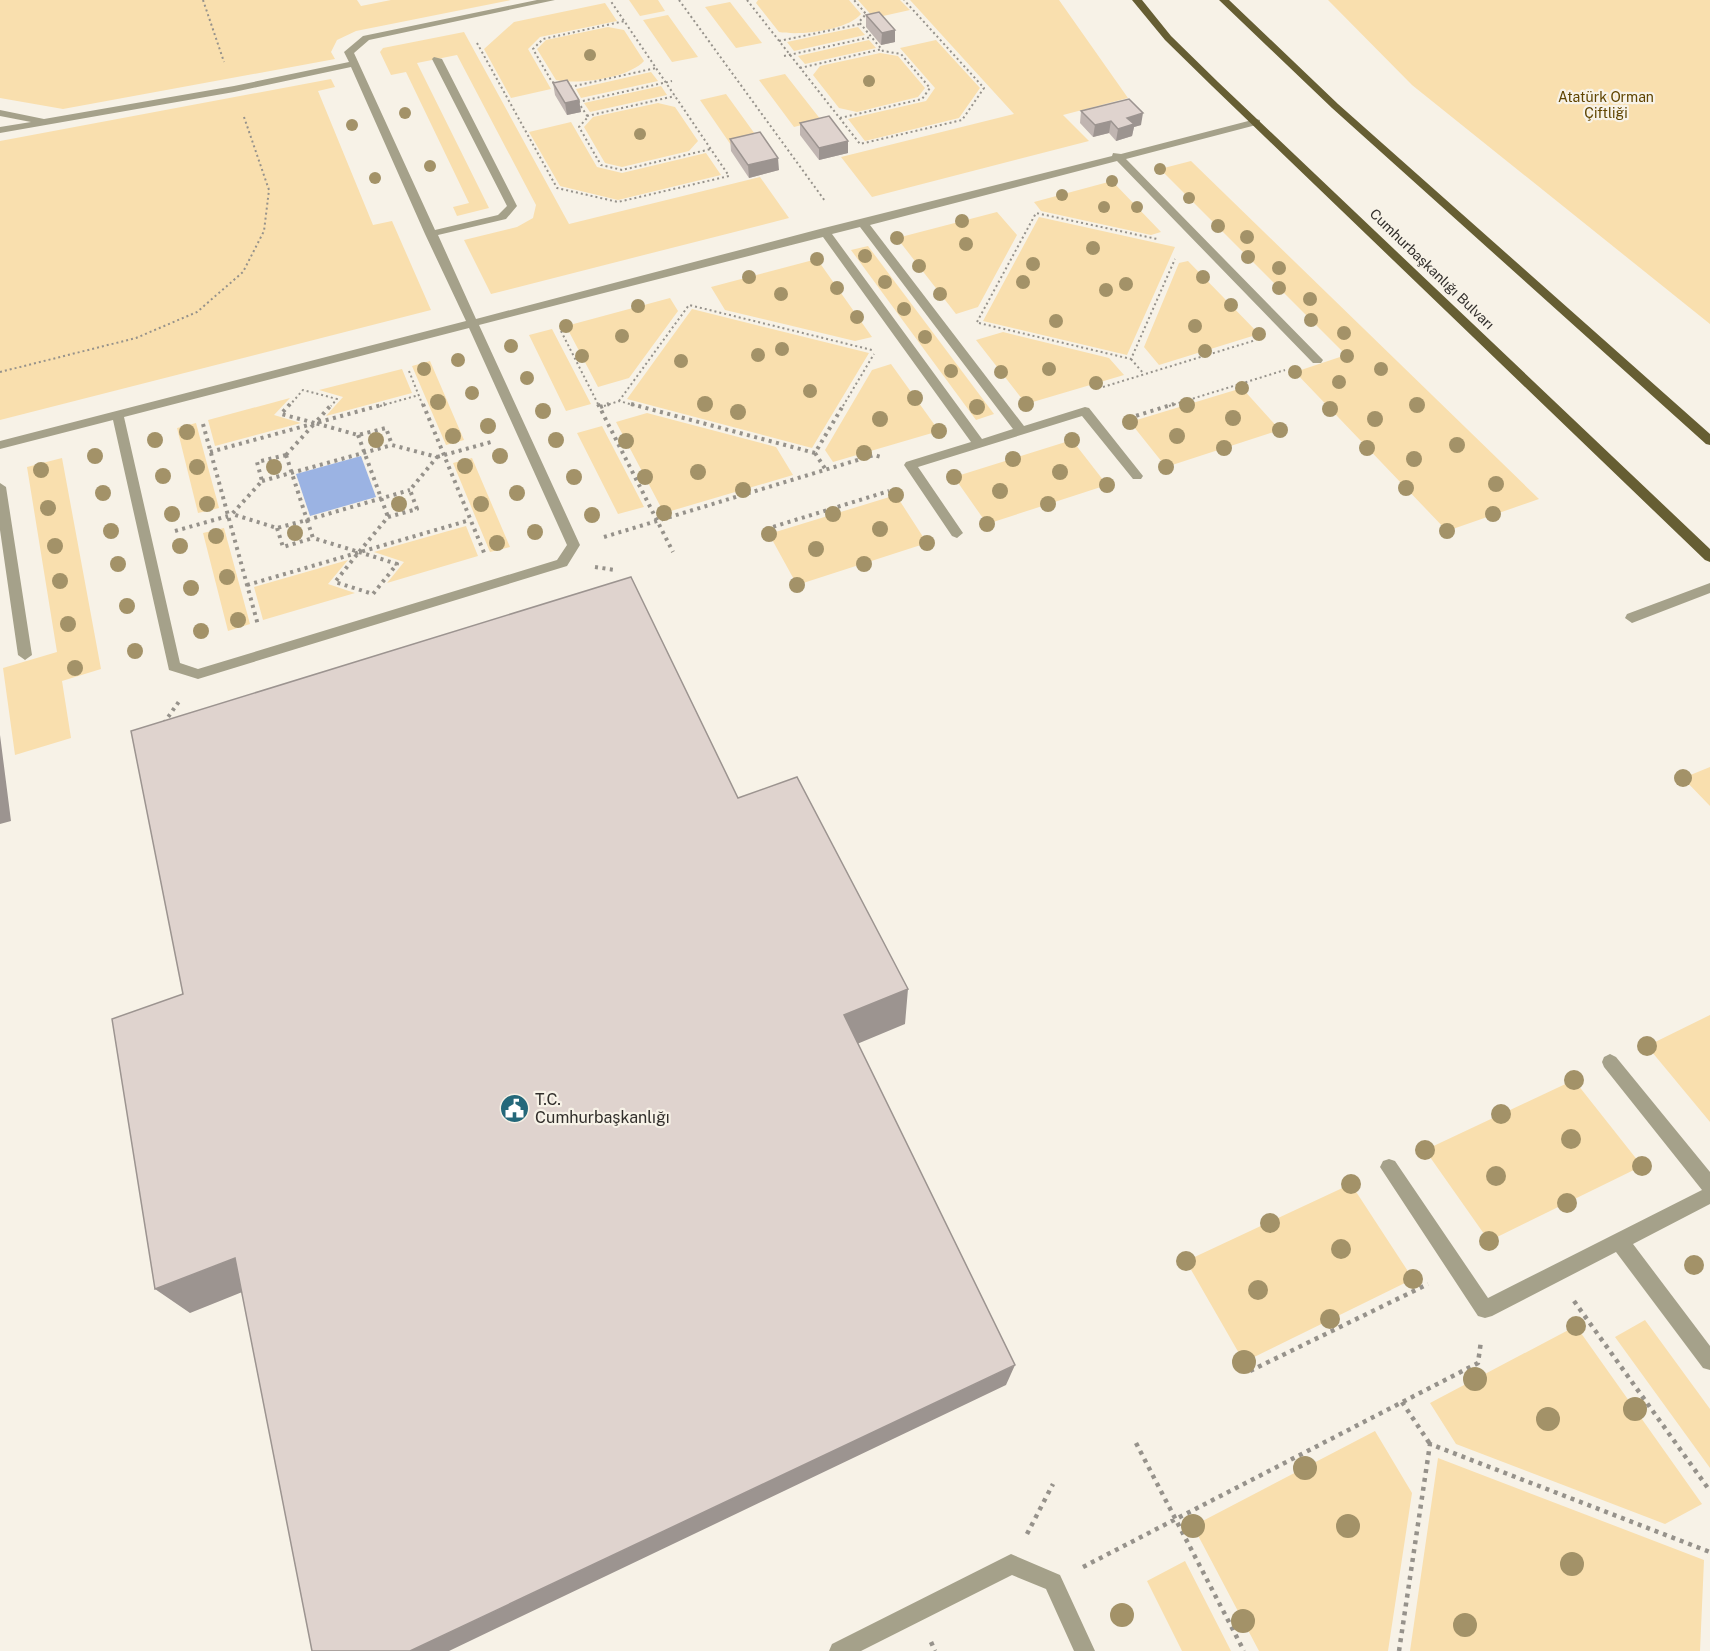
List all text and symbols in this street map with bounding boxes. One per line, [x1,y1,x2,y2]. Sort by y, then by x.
park label: Atatürk Orman Çiftliği [1558,89,1654,121]
street label: Cumhurbaşkanlığı Bulvarı [1367,205,1497,333]
place label: T.C. Cumhurbaşkanlığı [535,1090,670,1127]
public building icon: T.C. Cumhurbaşkanlığı [498,1092,530,1124]

